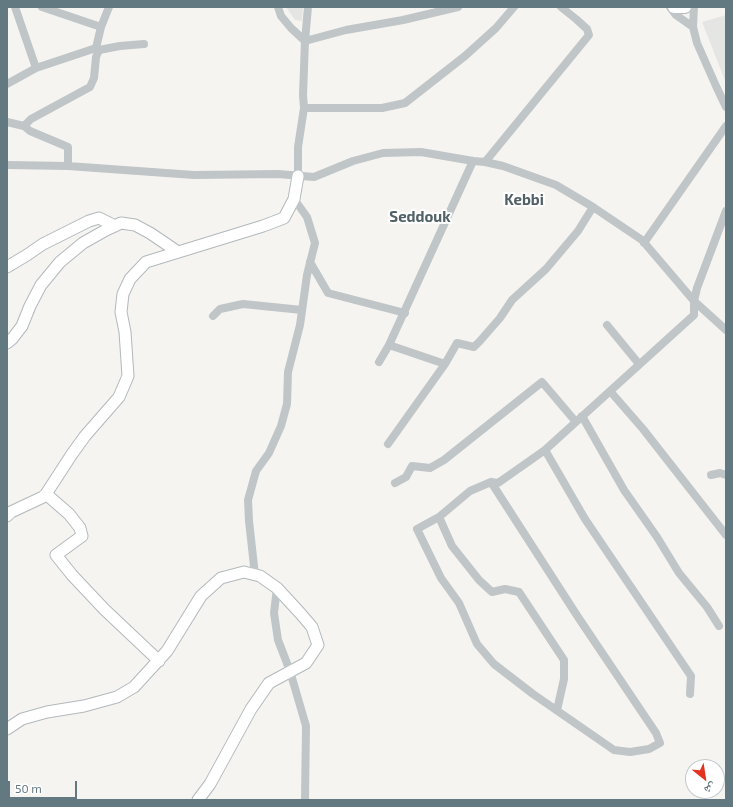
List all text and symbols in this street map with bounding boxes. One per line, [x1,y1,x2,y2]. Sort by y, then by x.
district label: Kebbi [504,191,544,209]
district label: Seddouk [389,208,451,226]
north arrow [685,759,725,799]
scale bar [10,773,79,799]
text: ش [702,780,719,798]
text: 50 m [15,781,42,795]

